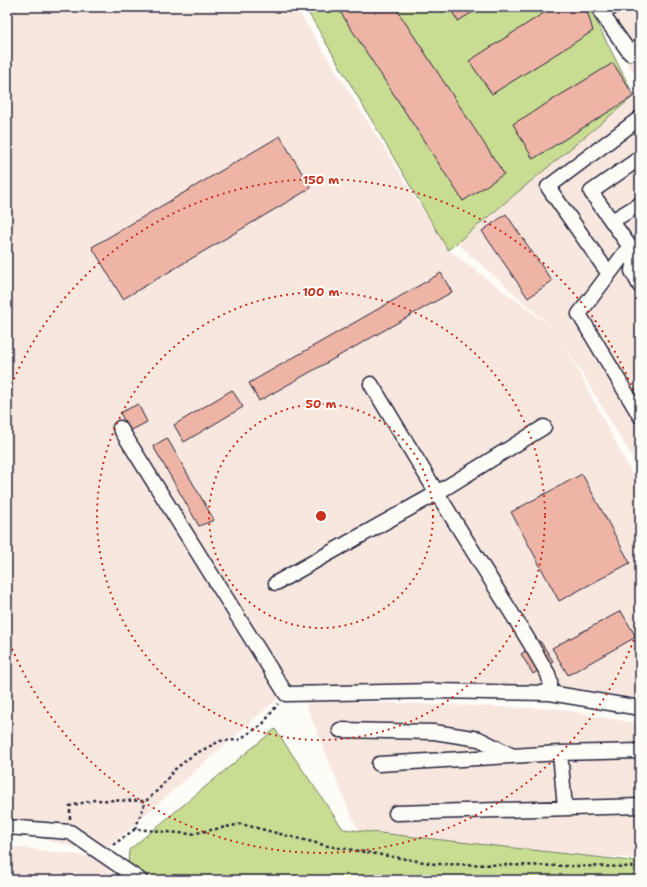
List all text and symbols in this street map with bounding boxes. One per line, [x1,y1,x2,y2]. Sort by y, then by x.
text: 150 m [303,172,339,188]
text: 100 m [303,284,340,300]
text: 50 m [306,396,337,412]
centre of rings [314,509,328,523]

